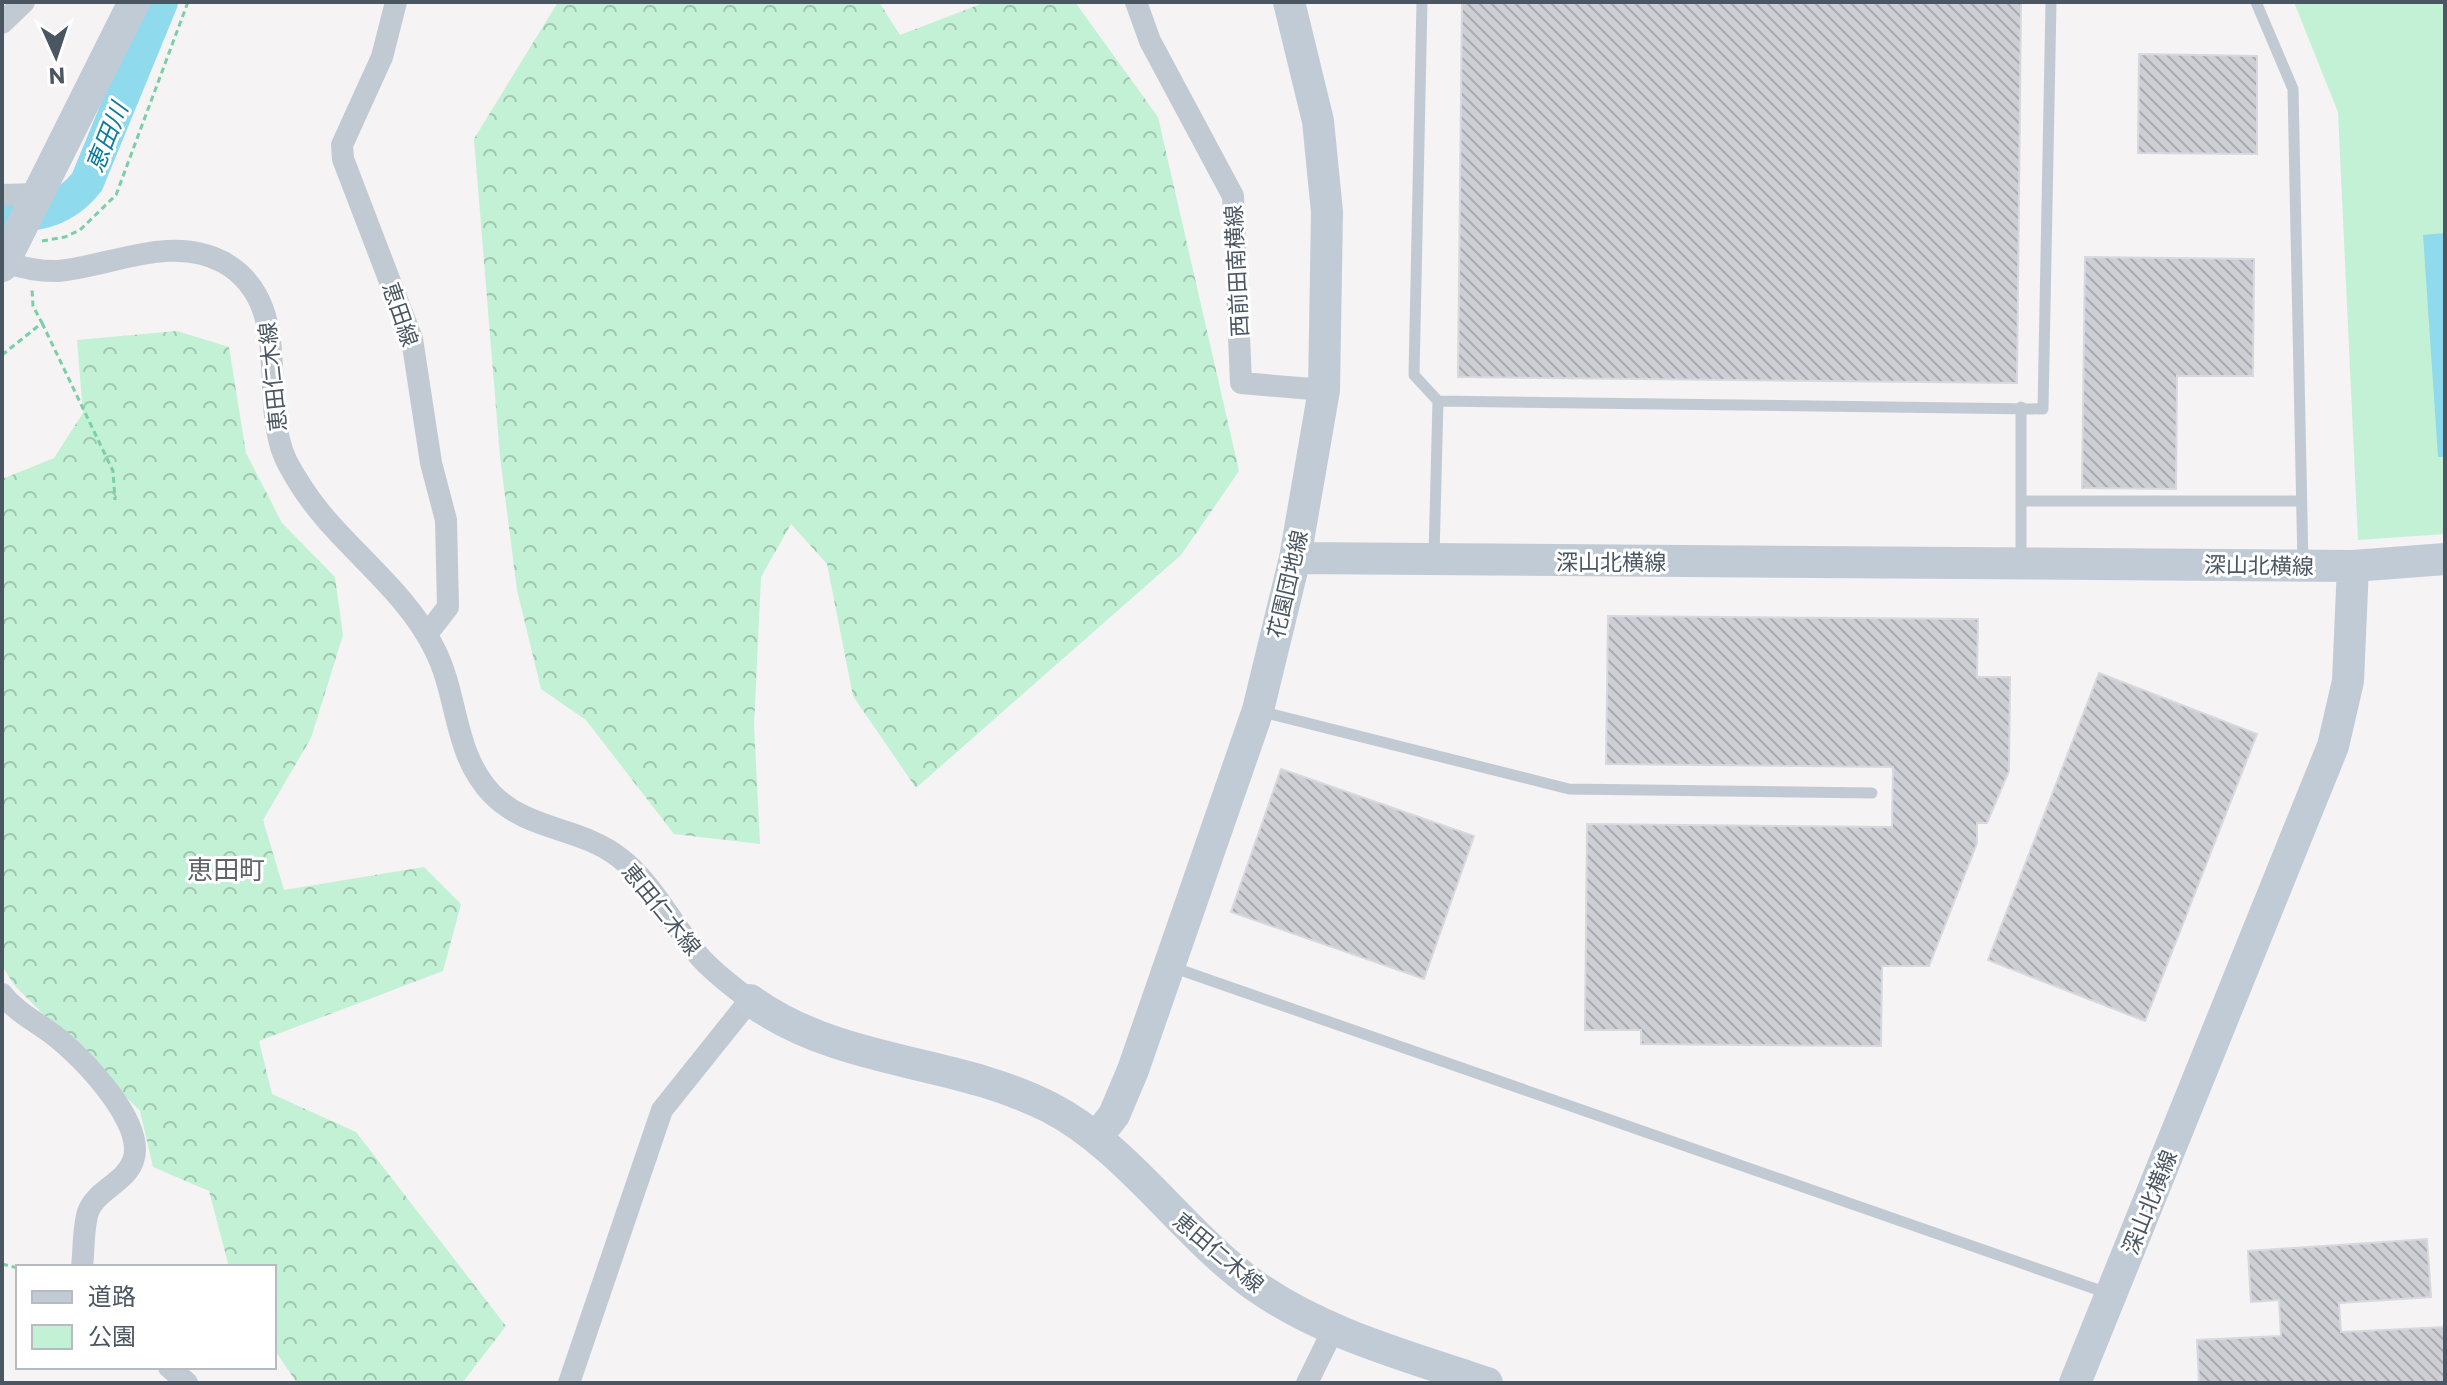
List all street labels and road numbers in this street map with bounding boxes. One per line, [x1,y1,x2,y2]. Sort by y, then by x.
street label: 西前田南横線 [1219,204,1253,338]
street label: 恵田線 [377,278,425,350]
street label: 恵田仁木線 [253,321,291,433]
street label: 花園団地線 [1261,527,1313,641]
street label: 深山北横線 [1556,548,1666,575]
street label: 深山北横線 [2204,551,2314,579]
street label: 恵田仁木線 [617,858,707,960]
street label: 深山北横線 [2116,1146,2182,1258]
street label: 恵田仁木線 [1168,1206,1270,1298]

